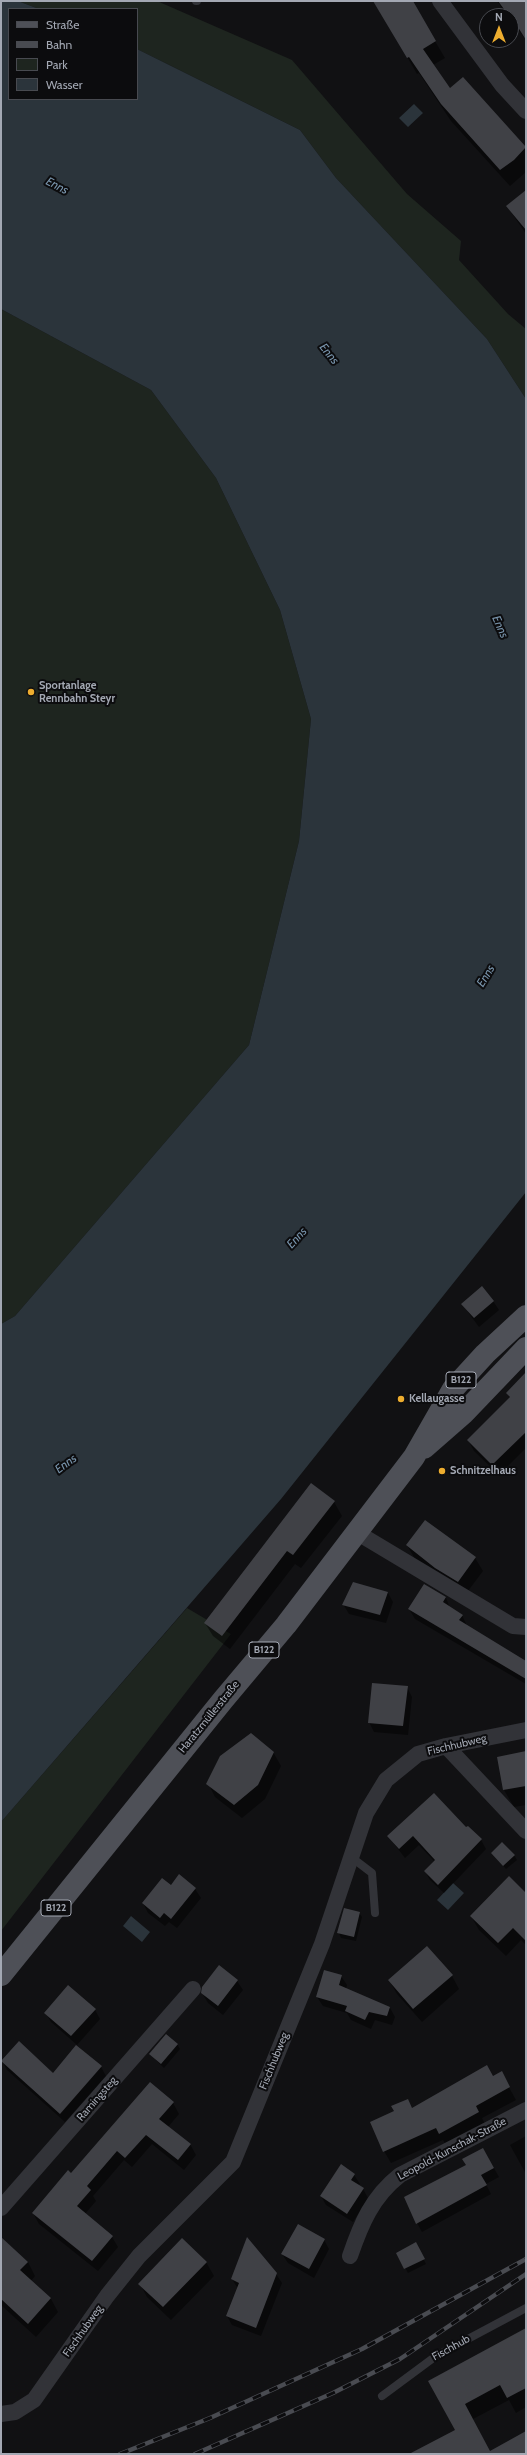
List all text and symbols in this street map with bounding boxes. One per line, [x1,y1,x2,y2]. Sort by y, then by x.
legend [8,8,138,100]
north arrow [479,8,519,48]
text: N [495,10,503,24]
text: Straße [46,17,79,32]
text: Bahn [46,37,72,52]
text: Park [46,57,68,72]
text: Wasser [46,77,83,92]
water label: Enns [43,174,71,198]
water label: Enns [316,340,342,368]
water label: Enns [489,613,511,641]
place label: Sportanlage Rennbahn Steyr [39,679,115,705]
marker: Sportanlage Rennbahn Steyr [26,687,36,697]
water label: Enns [474,962,498,990]
water label: Enns [284,1225,310,1251]
road number: B122 [446,1372,476,1388]
place label: Kellaugasse [409,1392,464,1406]
marker: Kellaugasse [396,1394,406,1404]
water label: Enns [52,1451,80,1477]
place label: Schnitzelhaus [450,1464,516,1478]
marker: Schnitzelhaus [437,1466,447,1476]
road number: B122 [249,1642,279,1658]
street label: Haratzmüllerstraße [176,1678,242,1756]
street label: Fischhubweg [426,1732,488,1758]
road number: B122 [41,1900,71,1916]
street label: Fischhubweg [257,2031,291,2091]
street label: Ramingsteg [74,2074,120,2124]
street label: Leopold-Kunschak-Straße [395,2115,509,2183]
street label: Fischhubweg [60,2303,106,2359]
street label: Fischhub [430,2332,472,2364]

